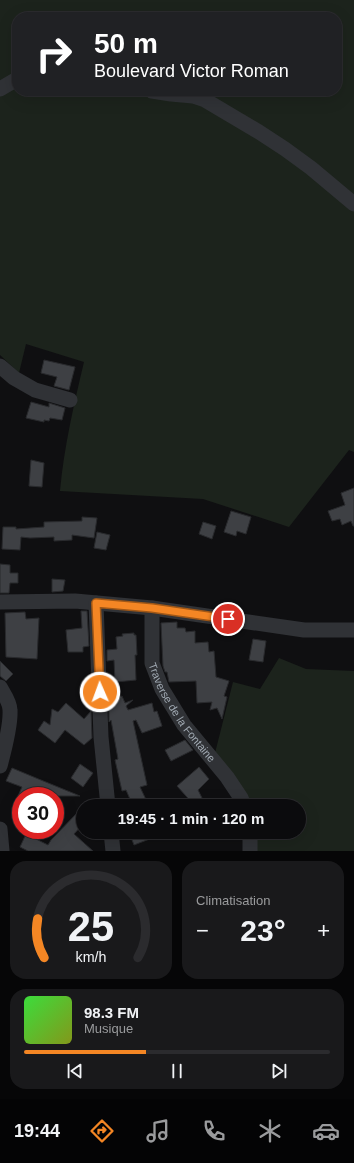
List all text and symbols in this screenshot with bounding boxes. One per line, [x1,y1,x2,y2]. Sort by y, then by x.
icon: right [28,28,80,80]
text: 50 m [94,28,158,59]
text: Boulevard Victor Roman [94,61,289,81]
pin [211,602,245,636]
icon: arrive [217,608,239,630]
street label: Traverse de la Fontaine [146,661,218,764]
position arrow [79,671,121,713]
speed limit sign: 30 [12,787,64,839]
text: 19:45 · 1 min · 120 m [118,810,264,827]
text: Climatisation [196,893,270,908]
text: 25 [68,903,114,950]
text: 23° [240,914,286,947]
text: − [196,918,209,943]
text: + [317,918,330,943]
text: km/h [76,949,107,965]
text: 98.3 FM [84,1004,139,1021]
text: Musique [84,1021,133,1036]
icon: previous [64,1060,86,1082]
icon: pause [166,1060,188,1082]
icon: next [268,1060,290,1082]
icon: directions [88,1117,116,1145]
icon: music [144,1117,172,1145]
icon: phone [200,1117,228,1145]
icon: climate [256,1117,284,1145]
icon: car [312,1117,340,1145]
text: 19:44 [14,1121,60,1141]

